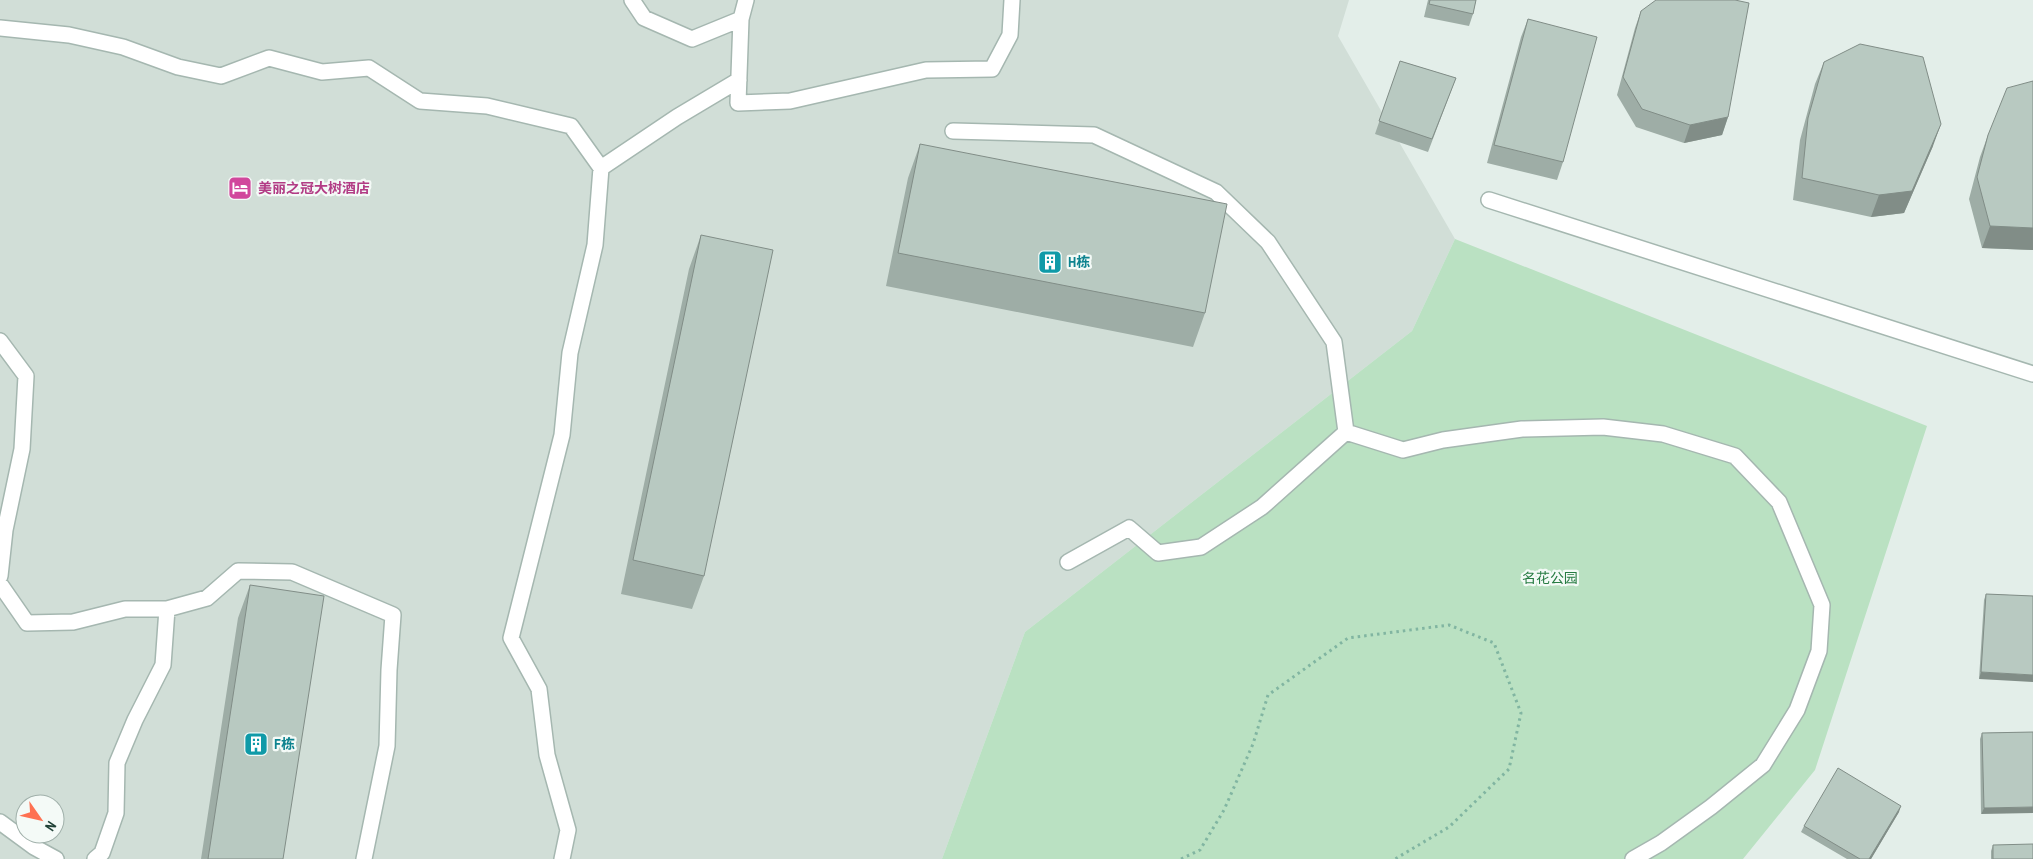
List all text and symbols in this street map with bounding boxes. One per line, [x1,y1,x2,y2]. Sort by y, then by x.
hotel icon: 美丽之冠大树酒店 [227,175,253,201]
place label: 美丽之冠大树酒店 [258,179,370,197]
building icon: H栋 [1037,249,1063,275]
place label: H栋 [1068,253,1090,271]
park label: 名花公园 [1522,569,1578,587]
building icon: F栋 [243,731,269,757]
place label: F栋 [274,735,295,753]
north arrow [15,794,65,844]
text: N [41,818,61,835]

